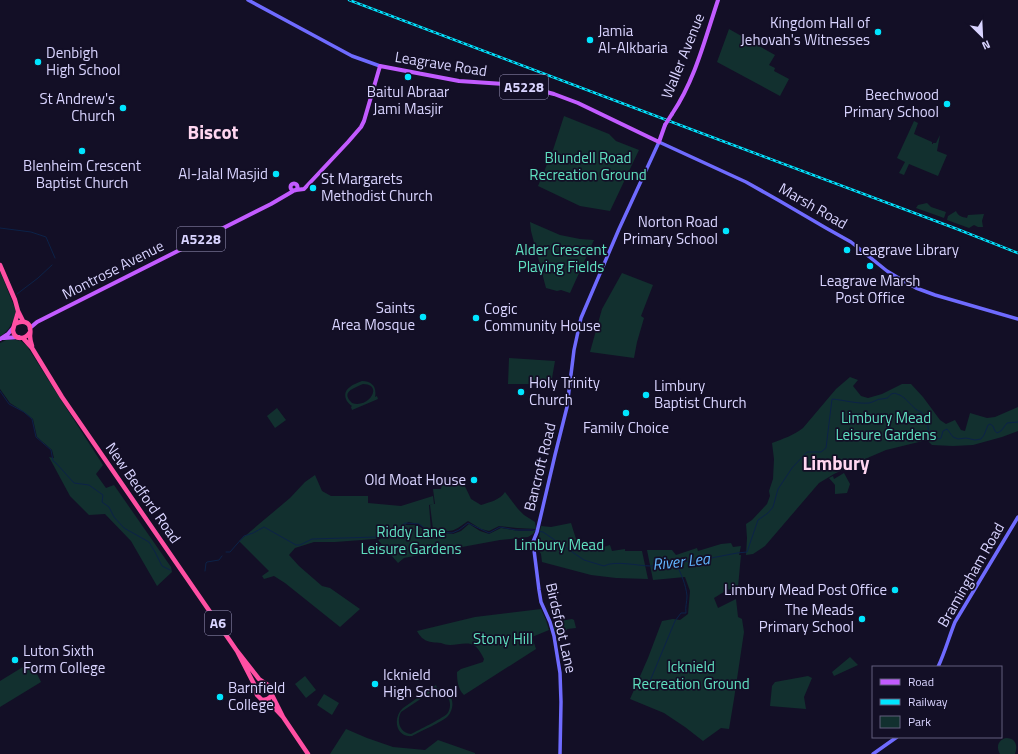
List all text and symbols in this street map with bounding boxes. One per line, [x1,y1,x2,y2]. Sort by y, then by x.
street label: Waller Avenue [655,10,710,102]
place label: Kingdom Hall of Jehovah's Witnesses [741,11,870,51]
north arrow [962,16,1002,56]
place label: Jamia Al-Alkbaria [598,19,668,59]
marker: Kingdom Hall of Jehovah's Witnesses [873,27,883,37]
marker: Jamia Al-Alkbaria [585,35,595,45]
text: N [979,36,993,54]
place label: Denbigh High School [46,41,121,81]
street label: Leagrave Road [393,45,489,82]
marker: Denbigh High School [33,57,43,67]
marker: Baitul Abraar Jami Masjir [403,72,413,82]
road number: A5228 [500,75,548,99]
place label: Baitul Abraar Jami Masjir [367,80,449,120]
place label: Beechwood Primary School [844,83,939,123]
place label: St Andrew's Church [40,87,115,127]
marker: Beechwood Primary School [942,99,952,109]
marker: St Andrew's Church [118,103,128,113]
district label: Biscot [188,117,239,146]
marker: Blenheim Crescent Baptist Church [77,146,87,156]
park label: Blundell Road Recreation Ground [529,146,647,186]
place label: Blenheim Crescent Baptist Church [23,154,142,194]
place label: Al-Jalal Masjid [178,162,268,185]
place label: St Margarets Methodist Church [321,167,433,207]
marker: Al-Jalal Masjid [271,169,281,179]
street label: Marsh Road [775,177,852,235]
marker: St Margarets Methodist Church [308,183,318,193]
place label: Norton Road Primary School [623,210,718,250]
marker: Norton Road Primary School [721,226,731,236]
road number: A5228 [177,227,225,251]
street label: Montrose Avenue [58,234,168,305]
park label: Alder Crescent Playing Fields [515,238,607,278]
place label: Leagrave Library [855,238,959,261]
marker: Leagrave Library [842,245,852,255]
marker: Leagrave Marsh Post Office [865,261,875,271]
place label: Leagrave Marsh Post Office [820,269,920,309]
place label: Saints Area Mosque [332,296,415,336]
place label: Cogic Community House [484,297,601,337]
marker: Saints Area Mosque [418,312,428,322]
marker: Cogic Community House [471,313,481,323]
place label: Holy Trinity Church [529,371,600,411]
place label: Limbury Baptist Church [654,374,747,414]
marker: Holy Trinity Church [516,387,526,397]
marker: Limbury Baptist Church [641,390,651,400]
park label: Limbury Mead Leisure Gardens [835,406,937,446]
marker: Family Choice [621,408,631,418]
place label: Family Choice [583,416,669,439]
street label: Bancroft Road [517,420,562,513]
street label: New Bedford Road [100,438,187,548]
district label: Limbury [802,448,870,477]
place label: Old Moat House [364,468,466,491]
marker: Old Moat House [469,475,479,485]
street label: Bramingham Road [931,518,1010,631]
park label: Riddy Lane Leisure Gardens [360,520,462,560]
park label: Limbury Mead [514,533,604,556]
water label: River Lea [651,546,712,576]
place label: Limbury Mead Post Office [724,578,887,601]
street label: Birdsfoot Lane [540,581,583,675]
marker: Limbury Mead Post Office [890,585,900,595]
place label: The Meads Primary School [759,598,854,638]
road number: A6 [205,611,231,635]
marker: The Meads Primary School [857,614,867,624]
park label: Stony Hill [473,627,533,650]
place label: Luton Sixth Form College [23,639,105,679]
marker: Luton Sixth Form College [10,655,20,665]
park label: Icknield Recreation Ground [632,655,750,695]
place label: Icknield High School [383,663,458,703]
legend [872,666,1002,738]
text: Road [908,672,934,691]
place label: Barnfield College [228,676,285,716]
marker: Icknield High School [370,679,380,689]
marker: Barnfield College [215,692,225,702]
text: Railway [908,692,948,711]
text: Park [908,712,931,731]

